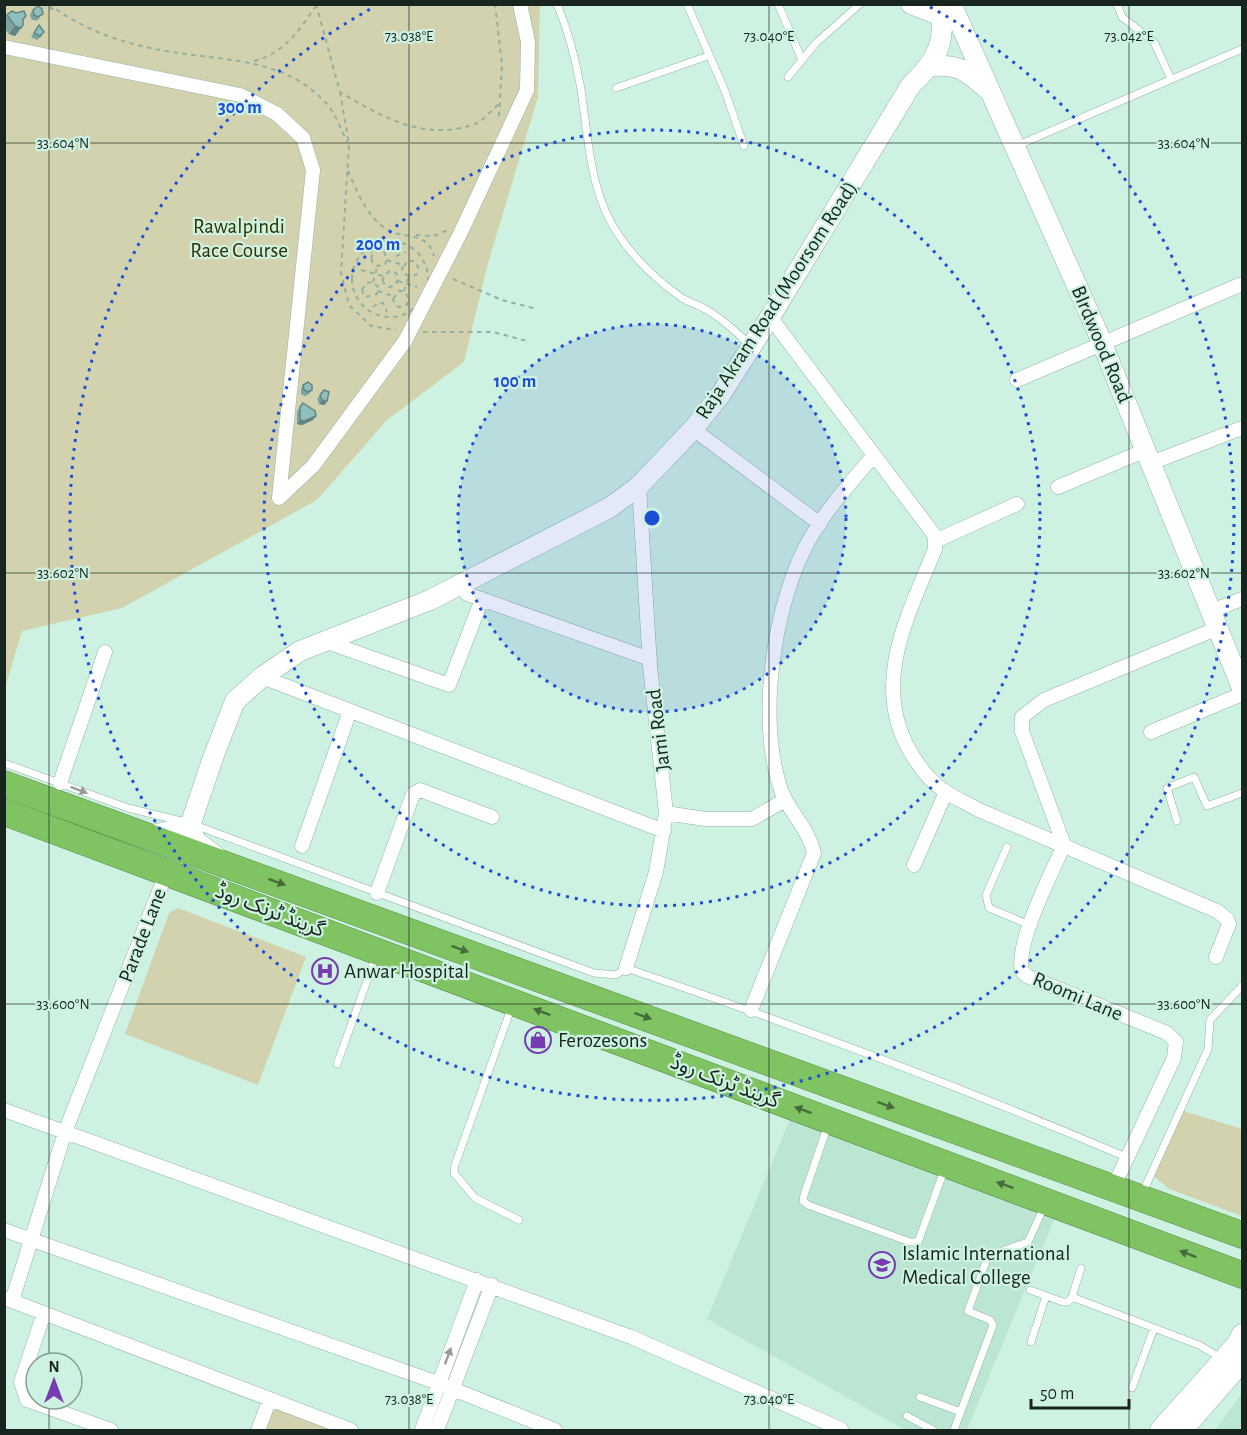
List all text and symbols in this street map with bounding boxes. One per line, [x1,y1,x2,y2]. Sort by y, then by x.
text: 73.038°E [385,29,433,44]
text: 73.040°E [744,29,794,44]
text: 73.042°E [1104,29,1154,44]
text: 300 m [218,99,262,117]
text: 33.604°N [37,136,89,151]
text: 33.604°N [1158,136,1210,151]
street label: Raja Akram Road (Moorsom Road) [692,178,861,423]
park label: Rawalpindi Race Course [190,216,288,261]
text: 200 m [356,236,400,254]
street label: BIrdwood Road [1067,283,1136,406]
text: 100 m [494,373,536,391]
centre of rings [642,508,662,528]
text: 33.602°N [37,566,89,581]
text: 33.602°N [1158,566,1210,581]
street label: Jami Road [643,688,674,772]
one-way arrow [70,786,88,796]
one-way arrow [268,877,286,887]
street label: گرینڈ ٹرنک روڈ [212,879,328,942]
street label: Parade Lane [115,885,170,985]
one-way arrow [451,944,469,954]
hospital icon: Anwar Hospital [310,956,340,986]
place label: Anwar Hospital [344,961,469,982]
street label: Roomi Lane [1030,968,1126,1025]
text: 33.600°N [36,997,90,1012]
text: 33.600°N [1157,997,1211,1012]
one-way arrow [533,1007,551,1016]
one-way arrow [635,1011,653,1021]
shop icon: Ferozesons [523,1025,553,1055]
place label: Ferozesons [558,1030,647,1051]
street label: گرینڈ ٹرنک روڈ [667,1050,783,1113]
one-way arrow [877,1100,895,1110]
one-way arrow [794,1105,812,1114]
one-way arrow [996,1180,1014,1190]
place label: Islamic International Medical College [902,1243,1070,1288]
one-way arrow [1179,1249,1197,1258]
school or university icon: Islamic International Medical College [867,1250,897,1280]
one-way arrow [444,1346,454,1364]
north arrow [24,1351,84,1411]
text: N [48,1359,60,1375]
scale bar [1031,1372,1128,1410]
text: 50 m [1040,1385,1074,1403]
text: 73.038°E [385,1392,433,1407]
text: 73.040°E [744,1392,794,1407]

